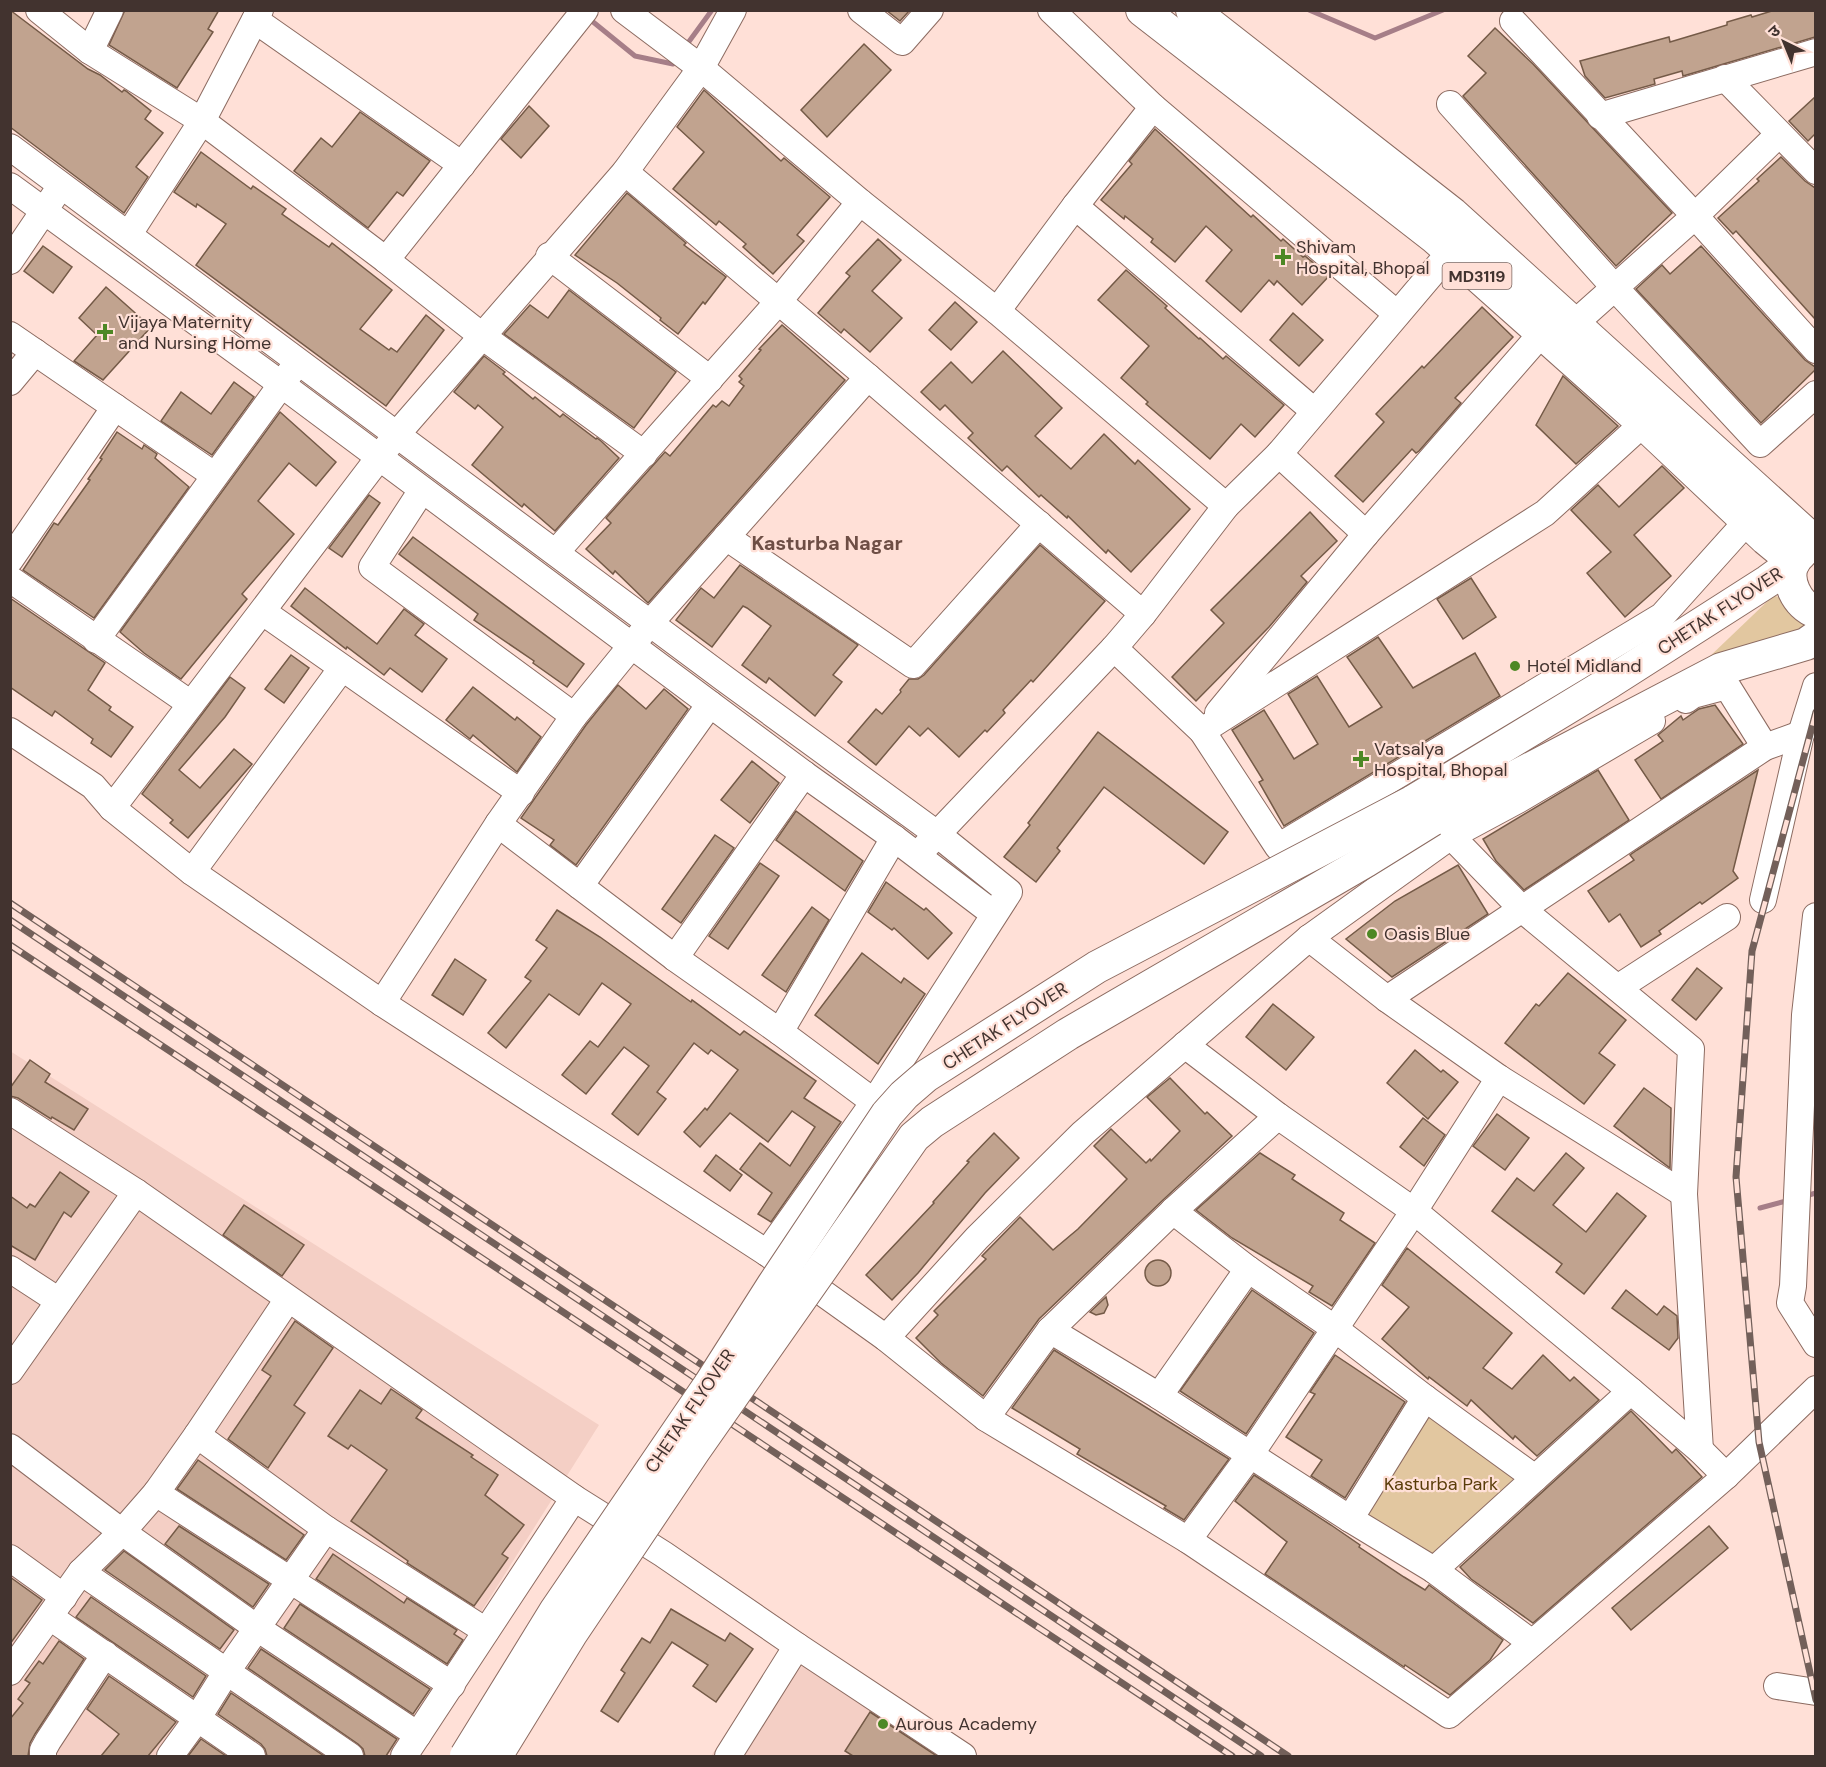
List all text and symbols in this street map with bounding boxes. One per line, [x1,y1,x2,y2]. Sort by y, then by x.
north arrow [1754,12,1814,72]
text: उ [1764,20,1785,42]
place label: Shivam Hospital, Bhopal [1296,235,1429,280]
marker: Shivam Hospital, Bhopal [1274,248,1292,266]
road number: MD3119 [1442,263,1512,289]
place label: Vijaya Maternity and Nursing Home [118,310,271,355]
marker: Vijaya Maternity and Nursing Home [96,323,114,341]
district label: Kasturba Nagar [751,530,903,556]
street label: CHETAK FLYOVER [1653,562,1787,660]
place label: Hotel Midland [1527,654,1642,678]
marker: Hotel Midland [1508,659,1522,673]
place label: Vatsalya Hospital, Bhopal [1374,737,1507,782]
marker: Vatsalya Hospital, Bhopal [1352,750,1370,768]
place label: Oasis Blue [1384,922,1470,946]
marker: Oasis Blue [1365,927,1379,941]
street label: CHETAK FLYOVER [938,977,1072,1075]
street label: CHETAK FLYOVER [640,1344,740,1478]
park label: Kasturba Park [1384,1472,1498,1496]
place label: Aurous Academy [895,1712,1037,1736]
marker: Aurous Academy [876,1717,890,1731]

